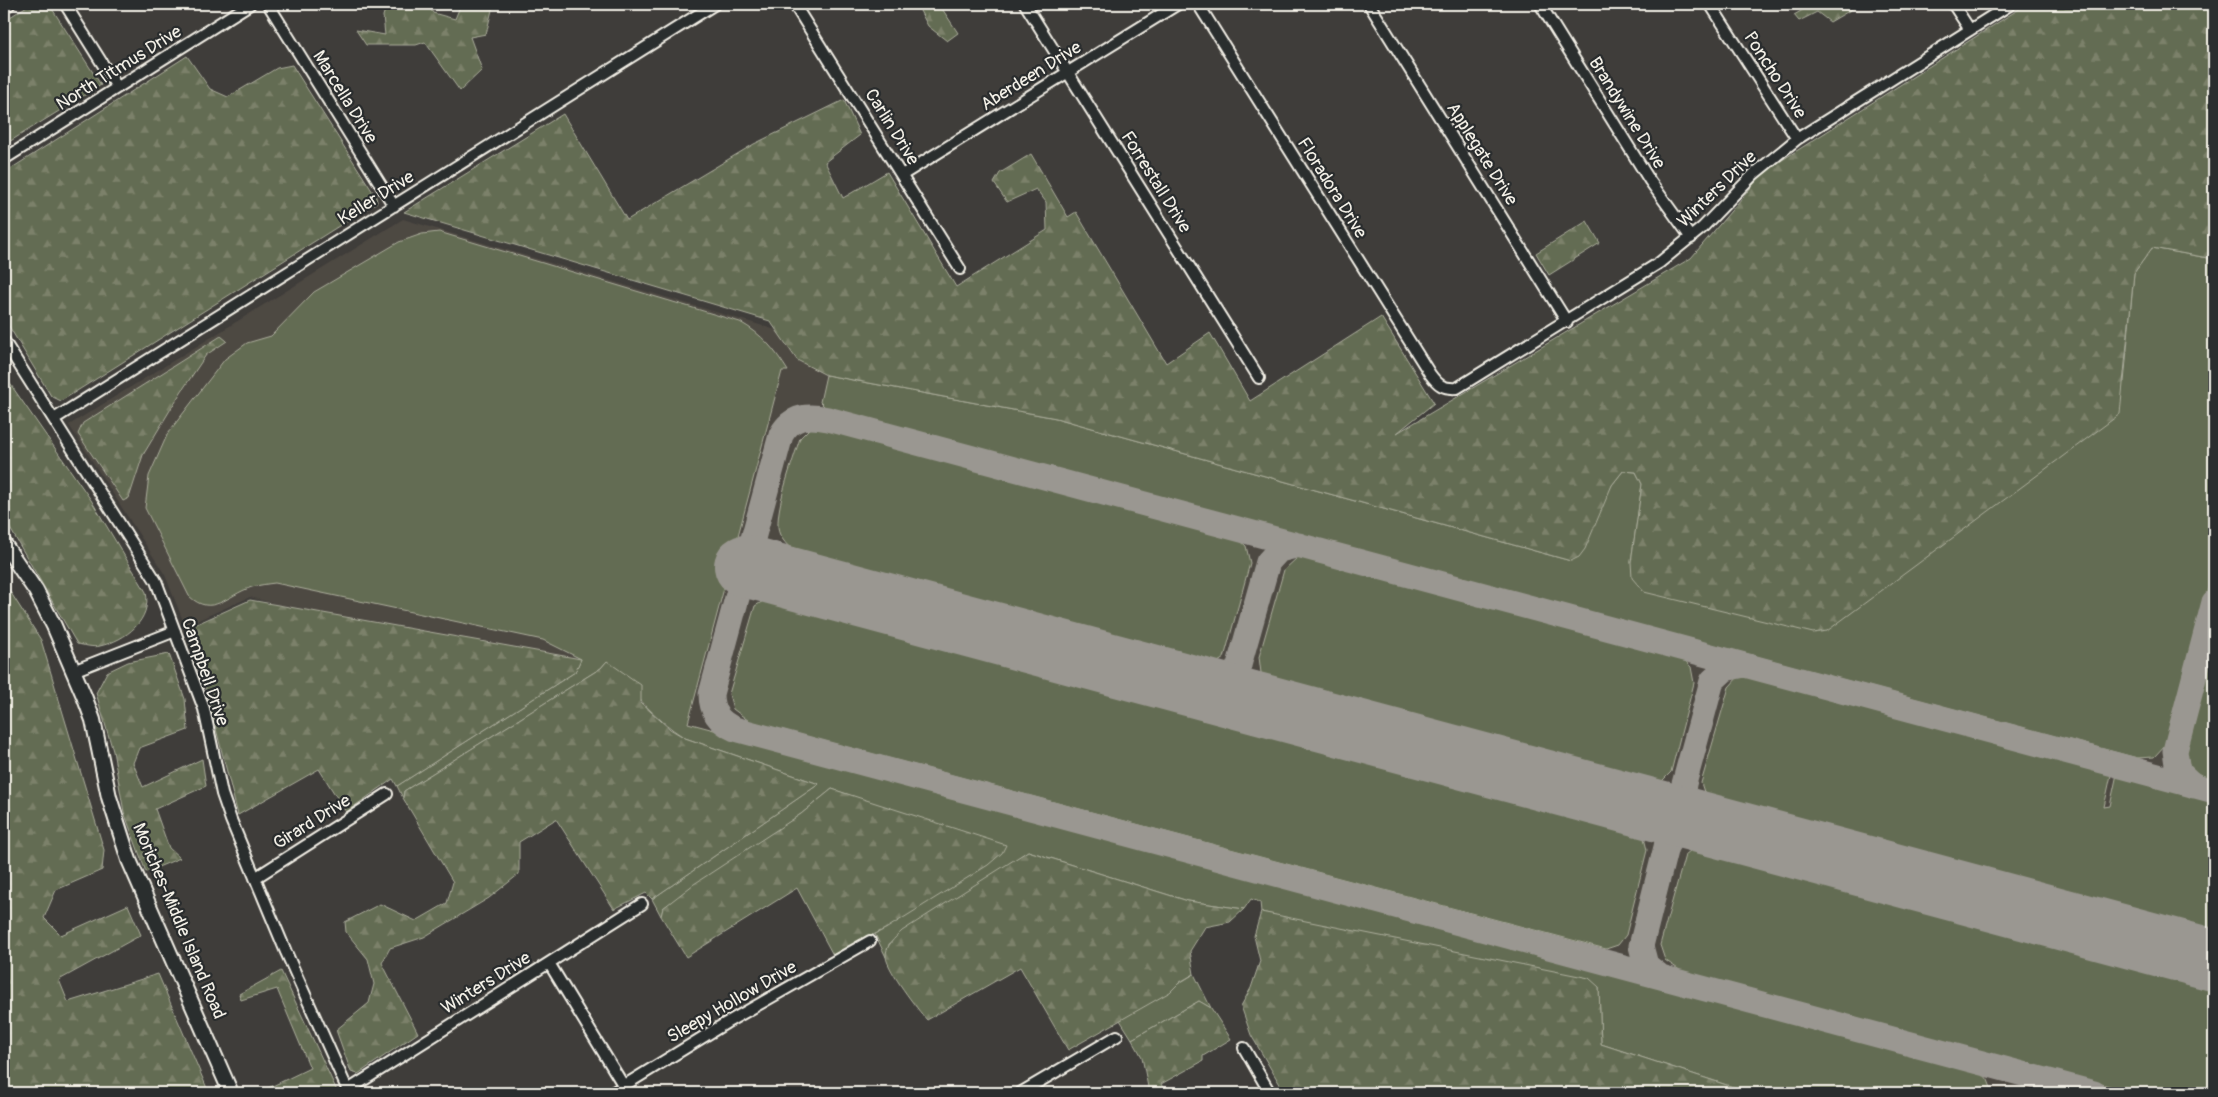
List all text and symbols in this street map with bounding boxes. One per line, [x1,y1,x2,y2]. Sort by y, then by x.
street label: North Titmus Drive [52,20,186,116]
street label: Poncho Drive [1738,27,1812,123]
street label: Aberdeen Drive [976,36,1086,116]
street label: Marcella Drive [307,46,383,148]
street label: Brandywine Drive [1583,53,1671,173]
street label: Carlin Drive [860,85,925,170]
street label: Applegate Drive [1441,98,1523,210]
street label: Forrestall Drive [1116,127,1196,237]
street label: Floradora Drive [1292,133,1372,243]
street label: Winters Drive [1673,145,1762,232]
street label: Keller Drive [333,165,419,231]
street label: Campbell Drive [176,615,234,729]
street label: Girard Drive [269,789,355,855]
street label: Moriches-Middle Island Road [127,820,231,1022]
street label: Winters Drive [437,946,535,1020]
street label: Sleepy Hollow Drive [663,955,801,1049]

